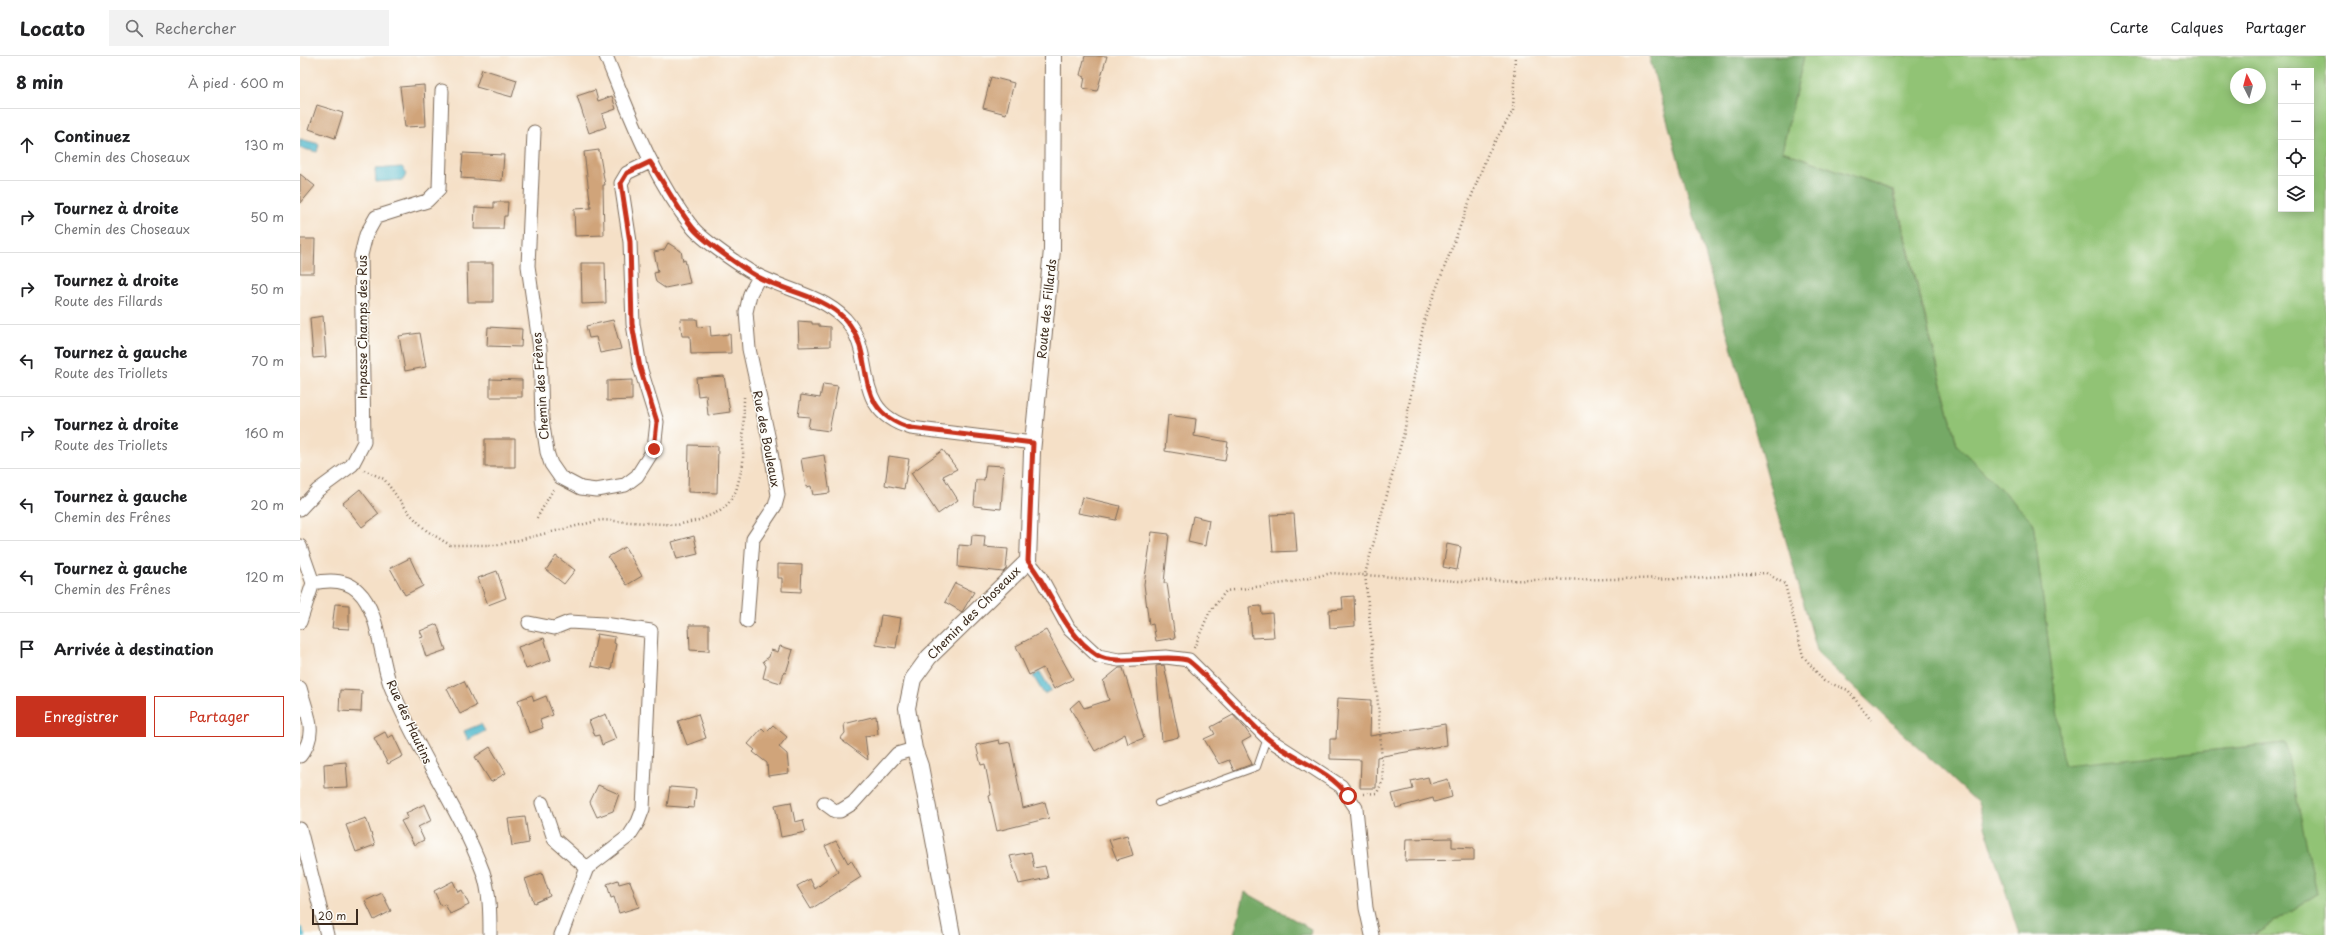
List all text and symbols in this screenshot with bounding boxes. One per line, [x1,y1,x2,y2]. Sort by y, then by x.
search box [109,10,389,46]
text: Locato [20,14,85,42]
text: Rechercher [155,16,236,39]
icon: search [123,17,145,39]
text: Carte [2110,17,2149,38]
text: Calques [2171,17,2223,38]
text: Partager [2245,17,2306,38]
north arrow [2230,68,2266,104]
map controls [2278,68,2314,212]
button: + [2278,68,2314,104]
text: 8 min [16,69,64,95]
text: À pied · 600 m [188,73,284,92]
button: − [2278,104,2314,140]
text: Continuez [54,124,130,147]
icon: ahead [16,134,38,156]
text: 130 m [245,135,284,154]
button: locate [2278,140,2314,176]
text: Chemin des Choseaux [54,147,190,166]
button: layers [2278,176,2314,212]
text: Tournez à droite [54,196,179,219]
icon: right [16,206,38,228]
text: 50 m [250,207,284,226]
text: Chemin des Choseaux [54,219,190,238]
street label: Impasse Champs des Rus [353,254,371,399]
street label: Route des Fillards [1032,257,1060,360]
text: Tournez à droite [54,268,179,291]
icon: right [16,278,38,300]
text: 50 m [250,279,284,298]
text: Route des Fillards [54,291,163,310]
street label: Chemin des Frênes [527,331,553,440]
text: Tournez à gauche [54,340,188,363]
icon: left [16,350,38,372]
text: 70 m [251,351,284,370]
text: Route des Triollets [54,363,168,382]
street label: Rue des Bouleaux [749,389,785,489]
text: Tournez à droite [54,412,179,435]
icon: right [16,422,38,444]
text: 160 m [245,423,284,442]
text: Route des Triollets [54,435,168,454]
route end [645,440,663,458]
text: Tournez à gauche [54,484,188,507]
icon: left [16,494,38,516]
text: 20 m [250,495,284,514]
text: Chemin des Frênes [54,507,171,526]
text: Tournez à gauche [54,556,188,579]
street label: Chemin des Choseaux [923,562,1024,663]
icon: left [16,566,38,588]
text: 120 m [245,567,284,586]
text: Chemin des Frênes [54,579,171,598]
text: Arrivée à destination [54,637,214,660]
icon: arrive [16,638,38,660]
street label: Rue des Hautins [383,677,438,767]
button: Enregistrer [16,696,146,737]
button: Partager [154,696,284,737]
route start [1339,787,1357,805]
scale bar [312,907,358,926]
text: 20 m [318,907,346,924]

